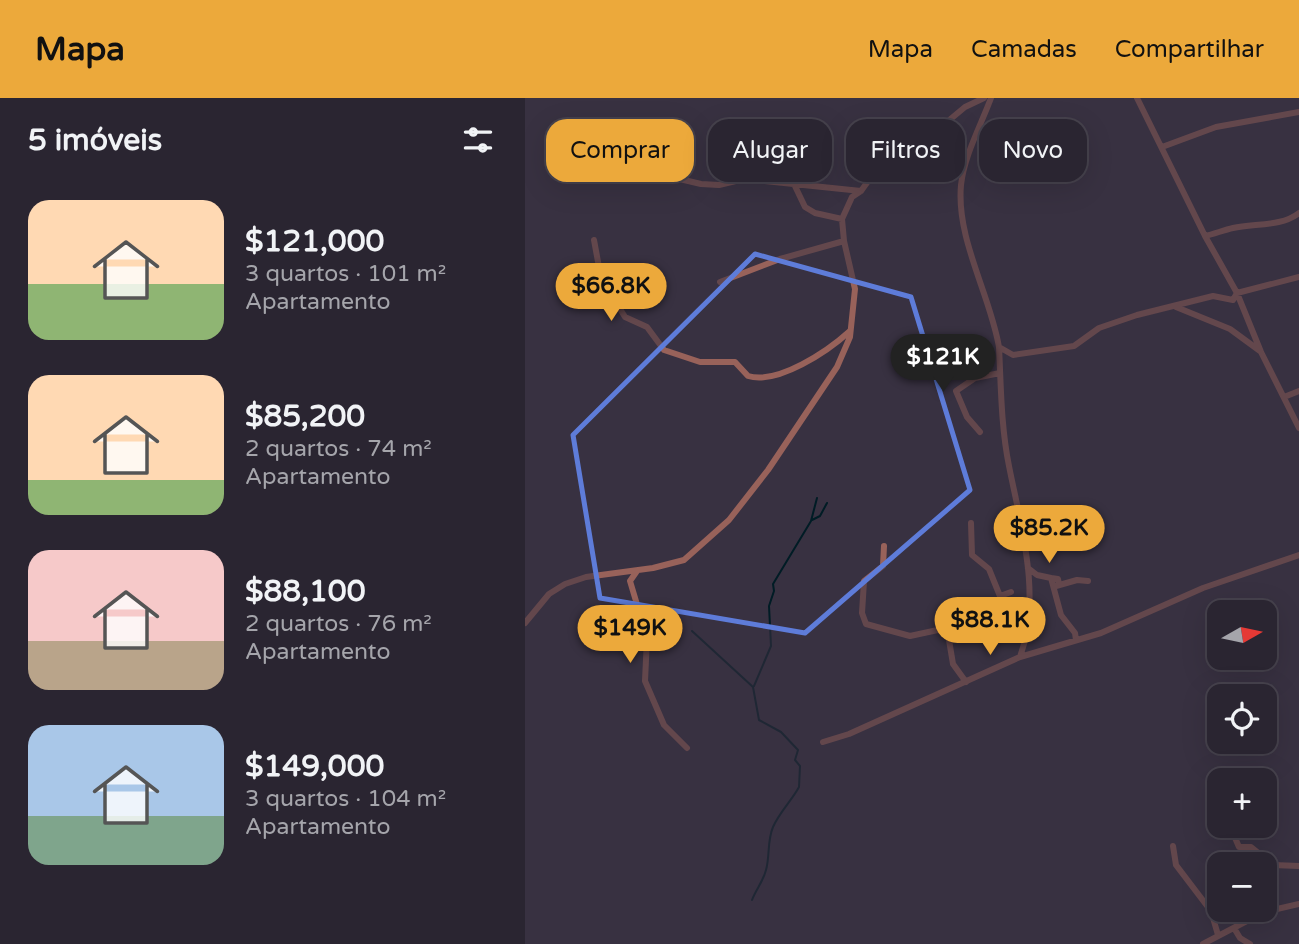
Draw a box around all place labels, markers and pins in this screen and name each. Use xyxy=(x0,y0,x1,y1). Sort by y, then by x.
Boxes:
pin: $66.8K xyxy=(554,264,668,323)
pin: $121K xyxy=(894,334,992,394)
pin: $85.2K xyxy=(992,505,1106,565)
pin: $88.1K xyxy=(933,598,1047,657)
pin: $149K xyxy=(581,606,679,665)

